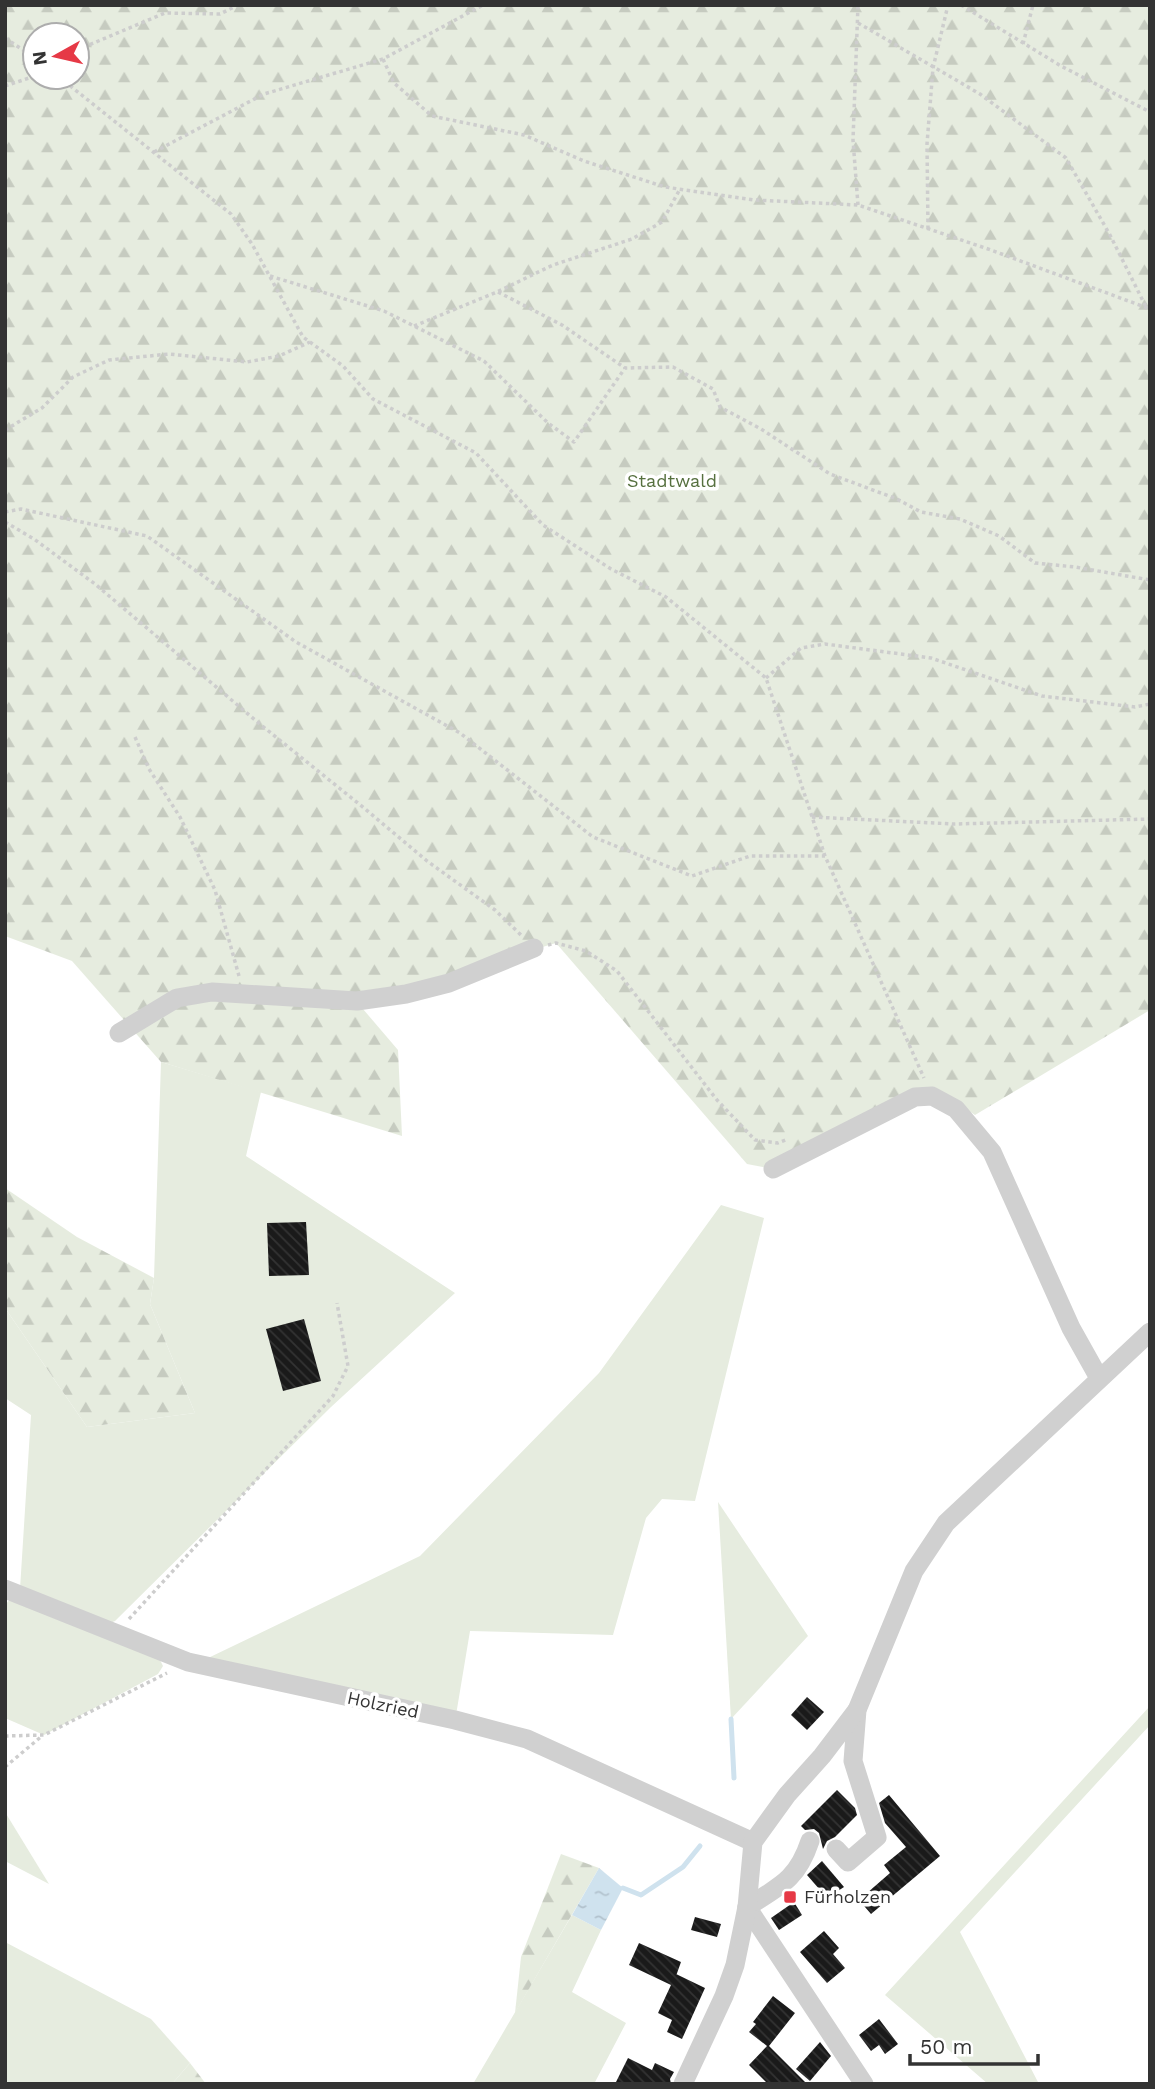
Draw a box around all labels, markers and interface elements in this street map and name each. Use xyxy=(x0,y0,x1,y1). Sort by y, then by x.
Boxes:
north arrow xyxy=(21,21,91,91)
text: N xyxy=(27,50,52,67)
park label: Stadtwald xyxy=(627,470,717,491)
street label: Holzried xyxy=(345,1687,421,1722)
place label: Fürholzen xyxy=(804,1886,891,1907)
marker: Fürholzen xyxy=(782,1889,798,1905)
scale bar xyxy=(910,2022,1038,2066)
text: 50 m xyxy=(920,2034,972,2059)

